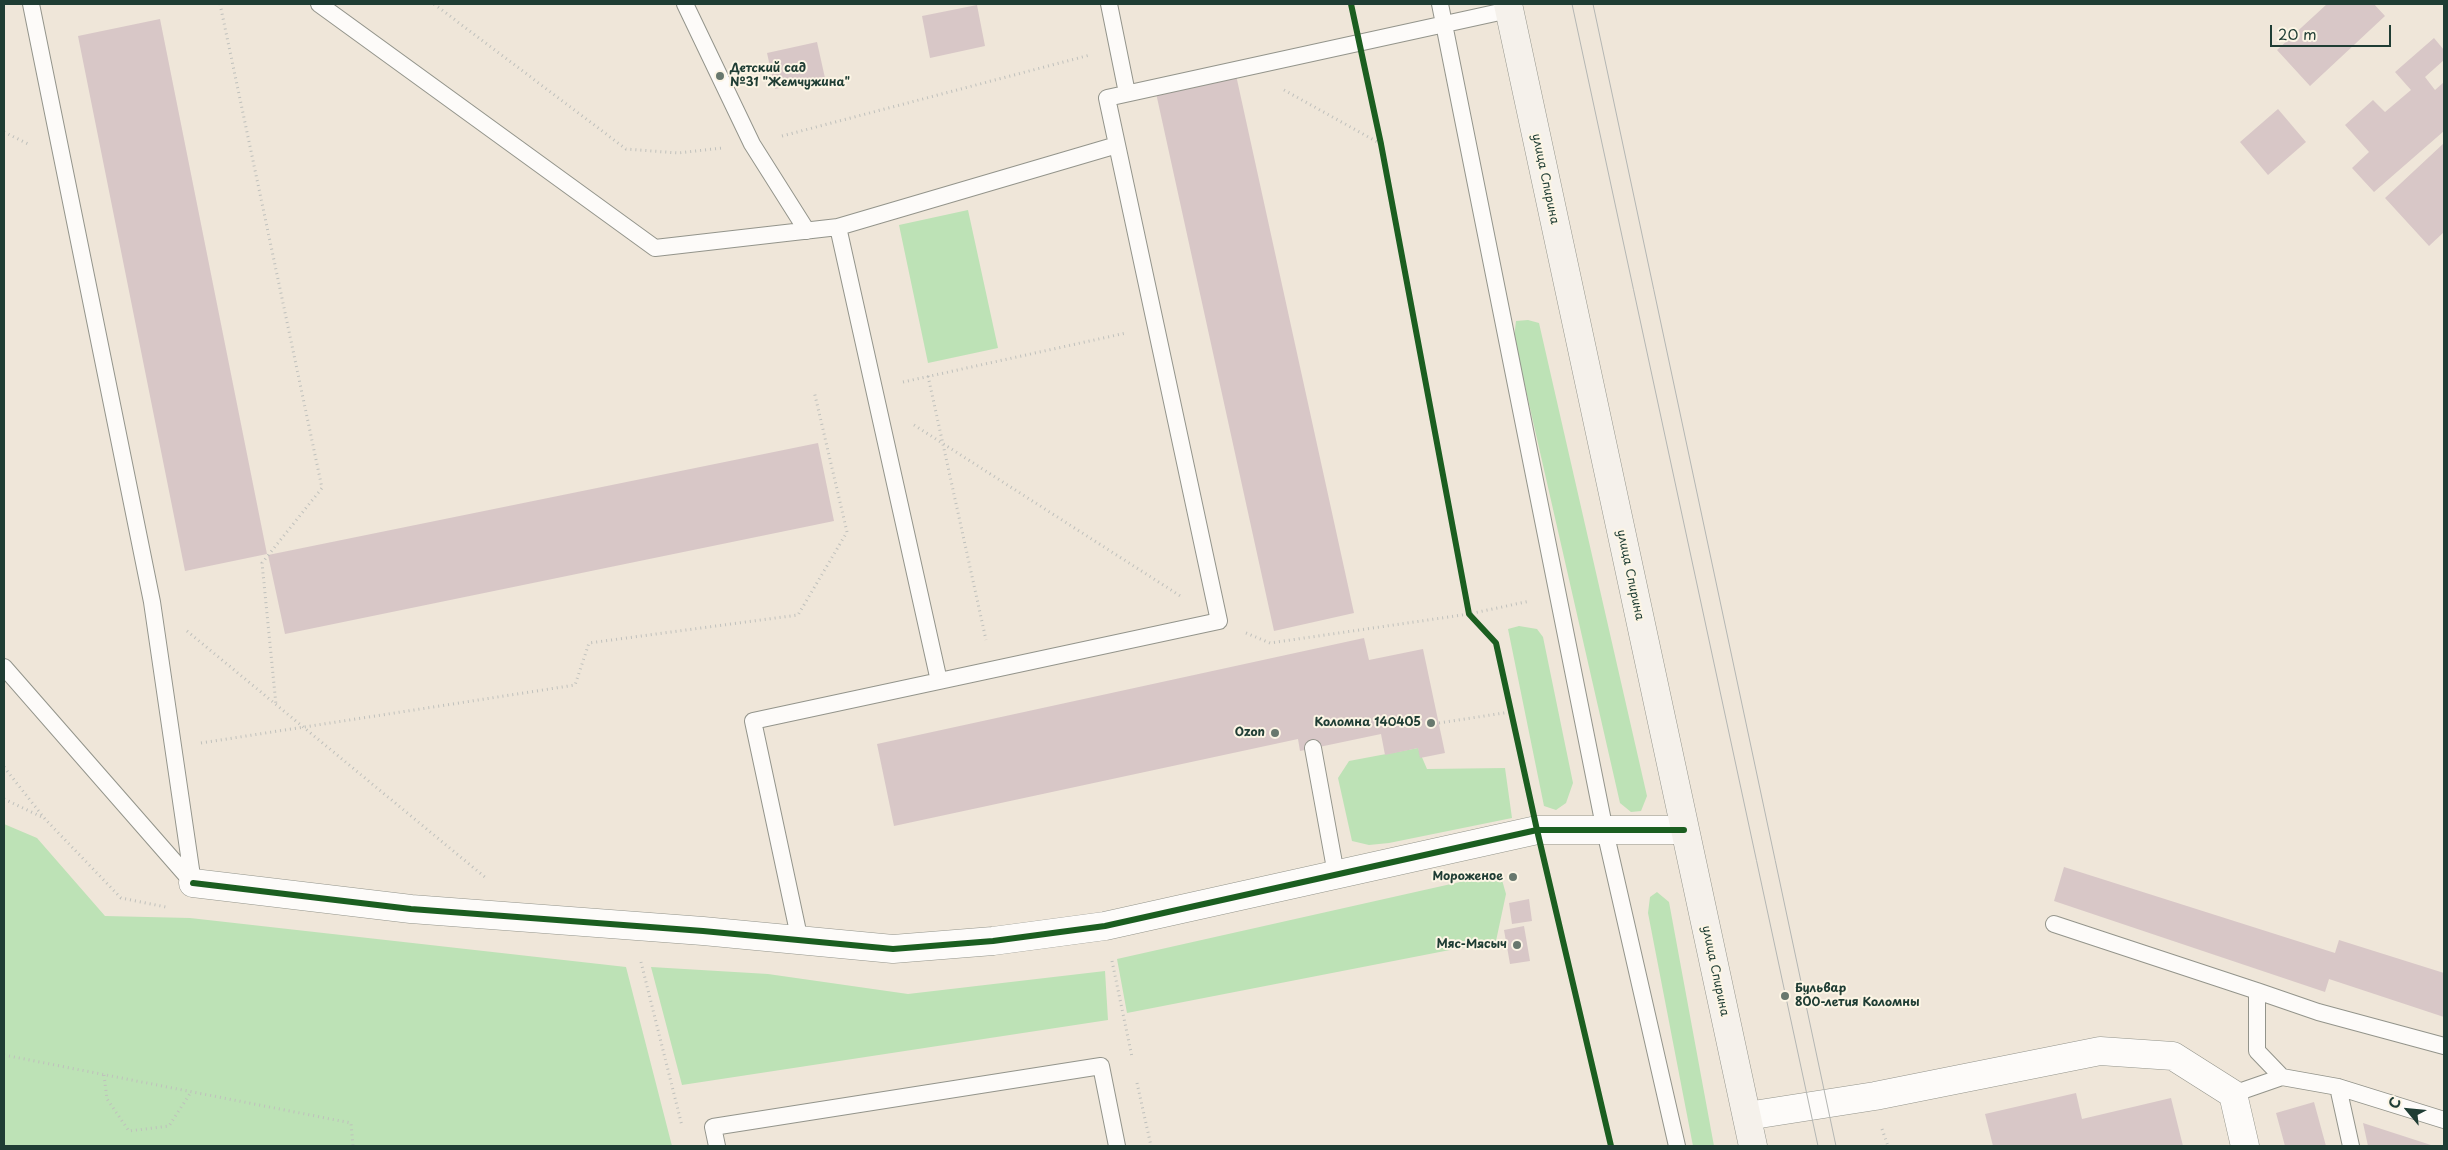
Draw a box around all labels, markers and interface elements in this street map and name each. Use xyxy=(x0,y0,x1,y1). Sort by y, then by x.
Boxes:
scale bar xyxy=(2273,15,2394,47)
text: 20 m xyxy=(2278,22,2317,45)
place label: Детский сад №31 "Жемчужина" xyxy=(730,62,850,90)
marker: Детский сад №31 "Жемчужина" xyxy=(714,70,726,82)
street label: улица Спирина xyxy=(1528,132,1562,226)
street label: улица Спирина xyxy=(1613,528,1647,622)
place label: Коломна 140405 xyxy=(1314,716,1421,730)
marker: Коломна 140405 xyxy=(1425,717,1437,729)
place label: Ozon xyxy=(1235,726,1265,740)
marker: Ozon xyxy=(1269,727,1281,739)
place label: Мороженое xyxy=(1432,870,1503,884)
marker: Мороженое xyxy=(1507,871,1519,883)
street label: улица Спирина xyxy=(1698,924,1732,1018)
place label: Мяс-Мясыч xyxy=(1436,938,1507,952)
marker: Мяс-Мясыч xyxy=(1511,939,1523,951)
place label: Бульвар 800-летия Коломны xyxy=(1795,982,1920,1010)
marker: Бульвар 800-летия Коломны xyxy=(1779,990,1791,1002)
north arrow xyxy=(2383,1085,2433,1135)
text: С xyxy=(2383,1093,2406,1112)

